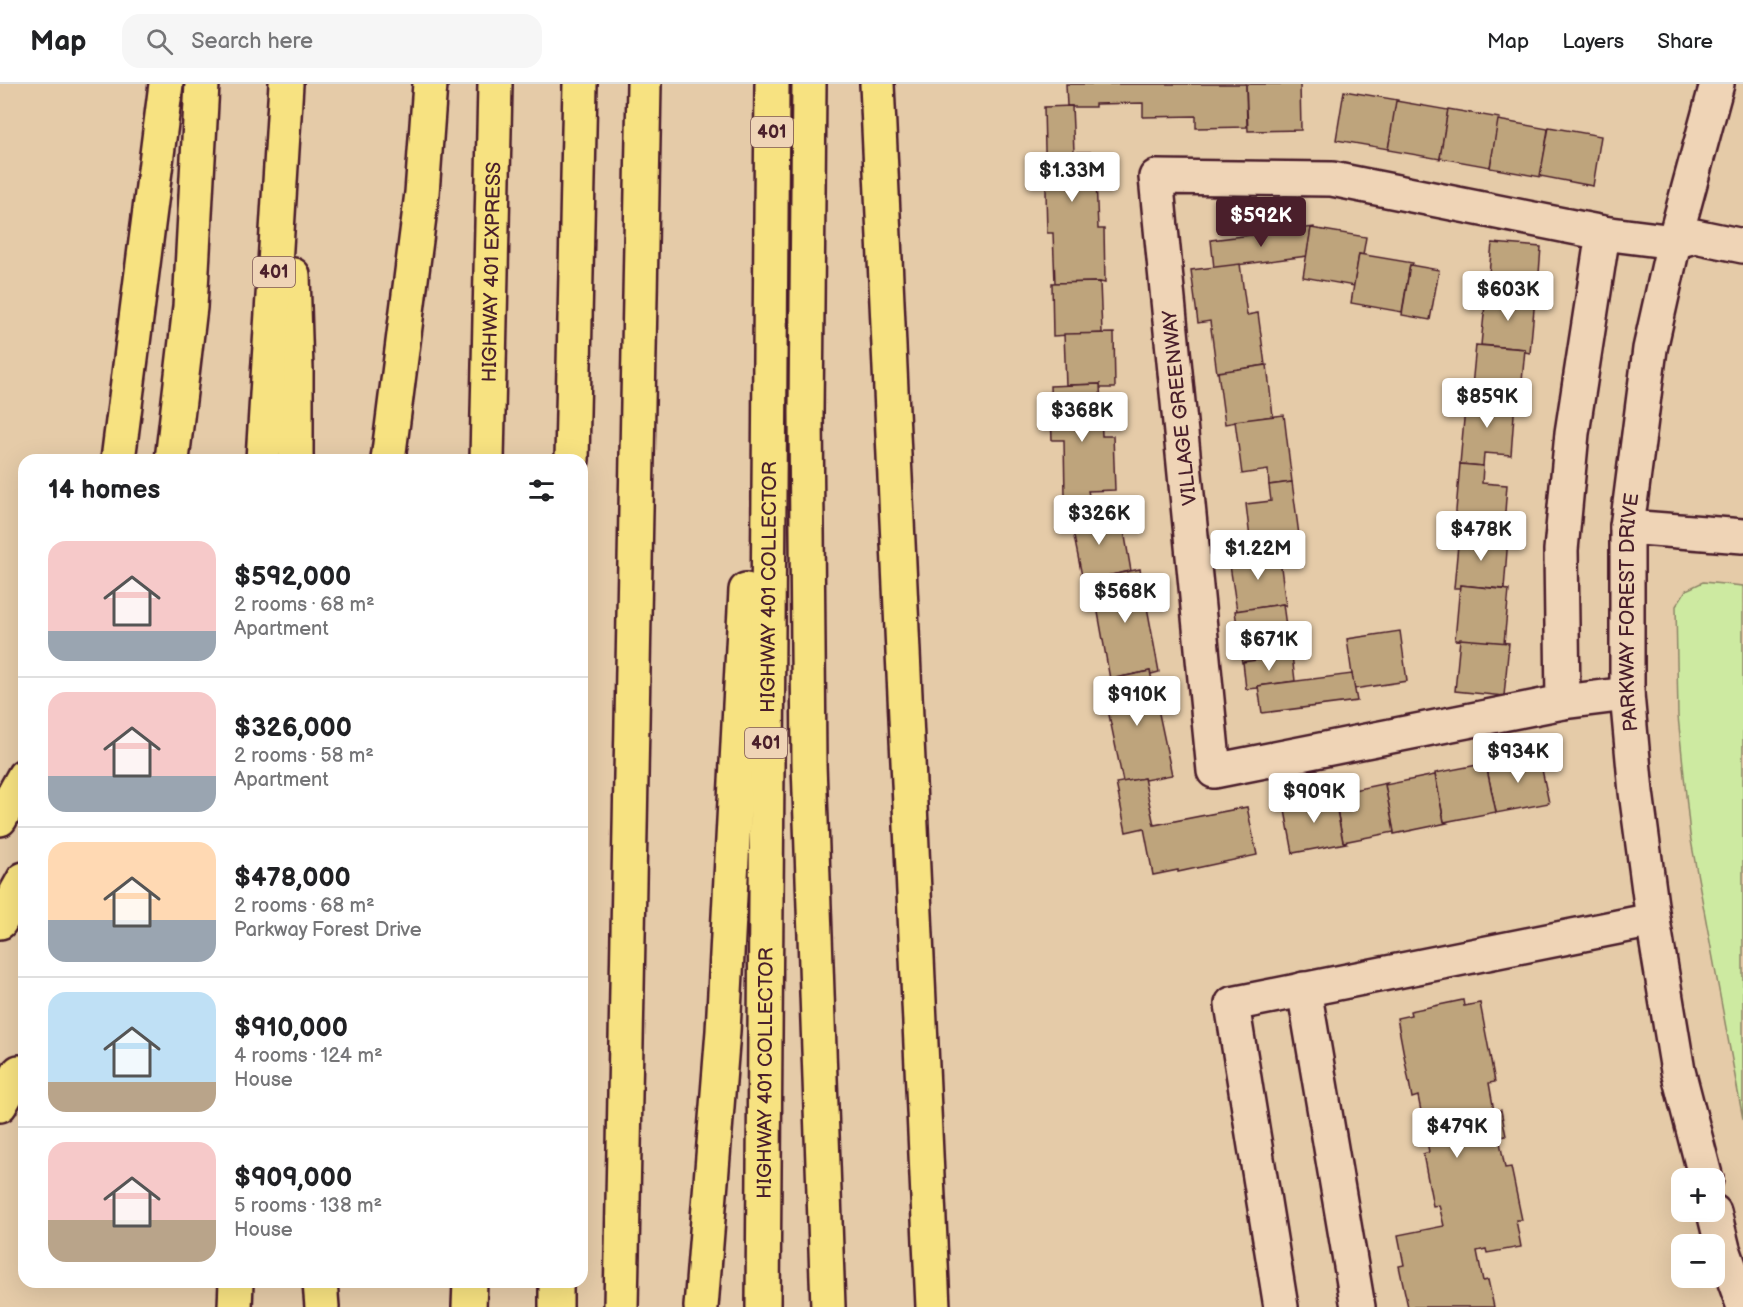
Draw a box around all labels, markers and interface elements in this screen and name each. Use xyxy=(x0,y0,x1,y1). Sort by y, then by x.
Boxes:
search box xyxy=(122,14,542,68)
text: Map xyxy=(30,25,86,58)
icon: search xyxy=(143,25,176,58)
text: Search here xyxy=(191,28,313,55)
text: Map xyxy=(1487,29,1529,54)
text: Layers xyxy=(1562,29,1624,54)
text: Share xyxy=(1657,29,1713,54)
road number: 401 xyxy=(751,117,793,147)
pin: $1.33M xyxy=(1023,152,1121,203)
text: $1.33M xyxy=(1039,159,1105,183)
street label: HIGHWAY 401 EXPRESS xyxy=(478,162,506,383)
pin: $592K xyxy=(1219,197,1303,248)
text: $592K xyxy=(1230,204,1292,228)
road number: 401 xyxy=(253,257,295,287)
pin: $603K xyxy=(1466,271,1550,322)
text: $603K xyxy=(1476,278,1540,302)
street label: VILLAGE GREENWAY xyxy=(1158,309,1202,507)
pin: $859K xyxy=(1445,378,1529,429)
text: $859K xyxy=(1456,385,1518,409)
pin: $368K xyxy=(1040,392,1124,443)
text: $368K xyxy=(1051,399,1113,423)
street label: HIGHWAY 401 COLLECTOR xyxy=(756,461,782,713)
icon: filters xyxy=(525,474,558,507)
text: 14 homes xyxy=(48,475,160,506)
street label: PARKWAY FOREST DRIVE xyxy=(1616,491,1644,733)
pin: $326K xyxy=(1057,495,1141,546)
text: $326K xyxy=(1068,502,1130,526)
pin: $478K xyxy=(1439,511,1523,562)
text: $478K xyxy=(1450,518,1512,542)
pin: $1.22M xyxy=(1209,530,1307,581)
text: $1.22M xyxy=(1224,537,1292,561)
text: $592,000 xyxy=(234,562,351,593)
icon: home xyxy=(96,565,168,637)
pin: $568K xyxy=(1083,573,1167,624)
text: $568K xyxy=(1094,580,1156,604)
text: 2 rooms · 68 m² xyxy=(234,593,375,617)
text: Apartment xyxy=(234,617,329,641)
pin: $671K xyxy=(1227,621,1311,672)
text: $671K xyxy=(1240,628,1298,652)
pin: $910K xyxy=(1095,676,1179,727)
text: $910K xyxy=(1107,683,1167,707)
text: $326,000 xyxy=(234,713,352,744)
icon: home xyxy=(96,716,168,788)
road number: 401 xyxy=(745,728,787,758)
pin: $934K xyxy=(1476,733,1560,784)
text: $934K xyxy=(1487,740,1549,764)
text: 2 rooms · 58 m² xyxy=(234,744,374,768)
text: Apartment xyxy=(234,768,329,792)
pin: $909K xyxy=(1272,773,1356,824)
text: $909K xyxy=(1283,780,1345,804)
text: $478,000 xyxy=(234,863,351,894)
icon: home xyxy=(96,866,168,938)
text: 2 rooms · 68 m² xyxy=(234,894,375,918)
text: Parkway Forest Drive xyxy=(234,918,422,942)
street label: HIGHWAY 401 COLLECTOR xyxy=(753,947,779,1199)
text: $910,000 xyxy=(234,1013,348,1044)
icon: home xyxy=(96,1016,168,1088)
text: 4 rooms · 124 m² xyxy=(234,1044,383,1068)
text: House xyxy=(234,1068,293,1092)
pin: $479K xyxy=(1415,1108,1499,1159)
text: $479K xyxy=(1426,1115,1488,1139)
text: $909,000 xyxy=(234,1163,352,1194)
icon: home xyxy=(96,1166,168,1238)
map controls xyxy=(1671,1168,1725,1288)
button: + xyxy=(1671,1168,1725,1222)
text: 5 rooms · 138 m² xyxy=(234,1194,382,1218)
text: House xyxy=(234,1218,293,1242)
button: − xyxy=(1671,1234,1725,1288)

